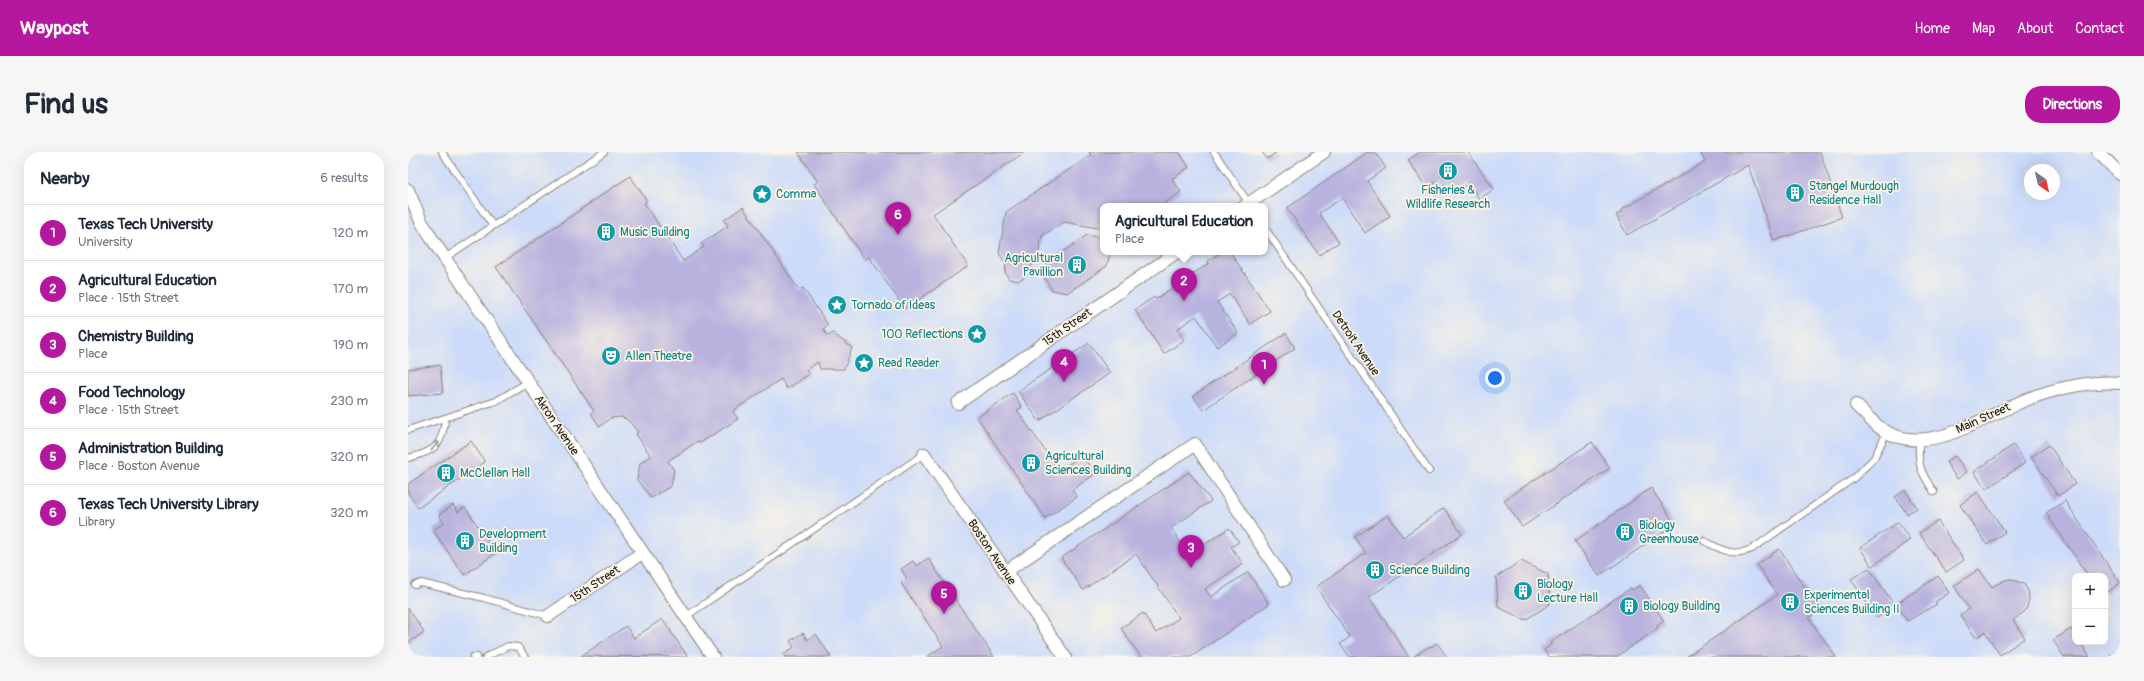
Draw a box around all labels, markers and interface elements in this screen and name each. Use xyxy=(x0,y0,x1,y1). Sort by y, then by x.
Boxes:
text: Waypost xyxy=(20,16,89,40)
text: Home xyxy=(1915,20,1950,37)
text: Map xyxy=(1972,20,1995,37)
text: About xyxy=(2017,20,2053,37)
text: Contact xyxy=(2075,20,2124,37)
button: Directions xyxy=(2025,86,2120,123)
text: Find us xyxy=(24,87,108,122)
building icon: Fisheries & Wildlife Research xyxy=(1437,160,1459,182)
north arrow xyxy=(2024,164,2060,200)
text: Nearby xyxy=(40,168,89,189)
text: 6 results xyxy=(321,170,368,186)
place label: Stangel Murdough Residence Hall xyxy=(1809,179,1899,208)
building icon: Stangel Murdough Residence Hall xyxy=(1784,182,1806,204)
place icon: Comma xyxy=(751,183,773,205)
place label: Fisheries & Wildlife Research xyxy=(1406,183,1491,212)
place label: Comma xyxy=(776,187,817,202)
pin: 6 xyxy=(885,202,911,235)
popup xyxy=(1100,203,1268,255)
text: Agricultural Education xyxy=(1115,212,1253,231)
text: Texas Tech University xyxy=(78,215,213,234)
building icon: Music Building xyxy=(595,221,617,243)
text: 1 xyxy=(50,225,56,241)
text: 120 m xyxy=(332,225,368,241)
place label: Music Building xyxy=(620,225,689,240)
text: Place xyxy=(1115,231,1144,247)
text: University xyxy=(78,234,132,250)
place label: Agricultural Pavillion xyxy=(1004,251,1063,280)
building icon: Agricultural Pavillion xyxy=(1066,254,1088,276)
pin: 2 xyxy=(1171,268,1197,301)
text: Agricultural Education xyxy=(78,271,217,290)
text: 2 xyxy=(49,281,57,297)
text: 170 m xyxy=(333,281,368,297)
text: Place · 15th Street xyxy=(78,290,179,306)
place icon: Tornado of Ideas xyxy=(826,294,848,316)
place label: Tornado of Ideas xyxy=(851,298,936,313)
street label: 15th Street xyxy=(1040,305,1095,350)
street label: Detroit Avenue xyxy=(1328,308,1383,379)
place icon: 100 Reflections xyxy=(966,323,988,345)
text: Chemistry Building xyxy=(78,327,193,346)
place label: 100 Reflections xyxy=(881,327,964,342)
text: 3 xyxy=(49,337,57,353)
text: 190 m xyxy=(333,337,368,353)
theatre icon: Allen Theatre xyxy=(600,345,622,367)
text: Place xyxy=(78,346,107,362)
place label: Allen Theatre xyxy=(625,349,692,364)
pin: 4 xyxy=(1051,349,1077,382)
place icon: Read Reader xyxy=(853,352,875,374)
pin: 1 xyxy=(1251,352,1277,385)
place label: Read Reader xyxy=(878,356,940,371)
your location xyxy=(1485,368,1505,388)
text: Food Technology xyxy=(78,383,185,402)
street label: Akron Avenue xyxy=(531,392,582,458)
text: 4 xyxy=(49,393,57,409)
text: 230 m xyxy=(331,393,368,409)
street label: Main Street xyxy=(1954,400,2013,437)
text: Place · 15th Street xyxy=(78,402,179,418)
text: Administration Building xyxy=(78,439,223,458)
one-way arrow xyxy=(431,441,440,451)
text: 5 xyxy=(49,449,57,465)
text: 320 m xyxy=(330,449,368,465)
place label: Agricultural Sciences Building xyxy=(1045,449,1131,478)
building icon: Agricultural Sciences Building xyxy=(1020,452,1042,474)
text: Place · Boston Avenue xyxy=(78,458,200,474)
building icon: McClellan Hall xyxy=(435,462,457,484)
place label: McClellan Hall xyxy=(460,466,530,481)
text: Texas Tech University Library xyxy=(78,495,259,514)
text: 6 xyxy=(49,505,57,521)
text: 320 m xyxy=(330,505,368,521)
text: Library xyxy=(78,514,115,530)
street label: Boston Avenue xyxy=(964,517,1019,588)
place label: Biology Greenhouse xyxy=(1639,518,1699,547)
building icon: Biology Greenhouse xyxy=(1614,521,1636,543)
place label: Development Building xyxy=(479,527,547,556)
building icon: Development Building xyxy=(454,530,476,552)
pin: 3 xyxy=(1178,535,1204,568)
building icon: Science Building xyxy=(1364,559,1386,581)
street label: 15th Street xyxy=(568,562,623,607)
place label: Science Building xyxy=(1389,563,1470,578)
map controls xyxy=(2072,573,2108,645)
button: + xyxy=(2072,573,2108,609)
place label: Biology Lecture Hall xyxy=(1537,577,1598,606)
building icon: Biology Lecture Hall xyxy=(1512,580,1534,602)
pin: 5 xyxy=(931,581,957,614)
place label: Experimental Sciences Building II xyxy=(1804,588,1900,617)
building icon: Experimental Sciences Building II xyxy=(1779,591,1801,613)
building icon: Biology Building xyxy=(1618,595,1640,617)
place label: Biology Building xyxy=(1643,599,1720,614)
button: − xyxy=(2072,609,2108,645)

